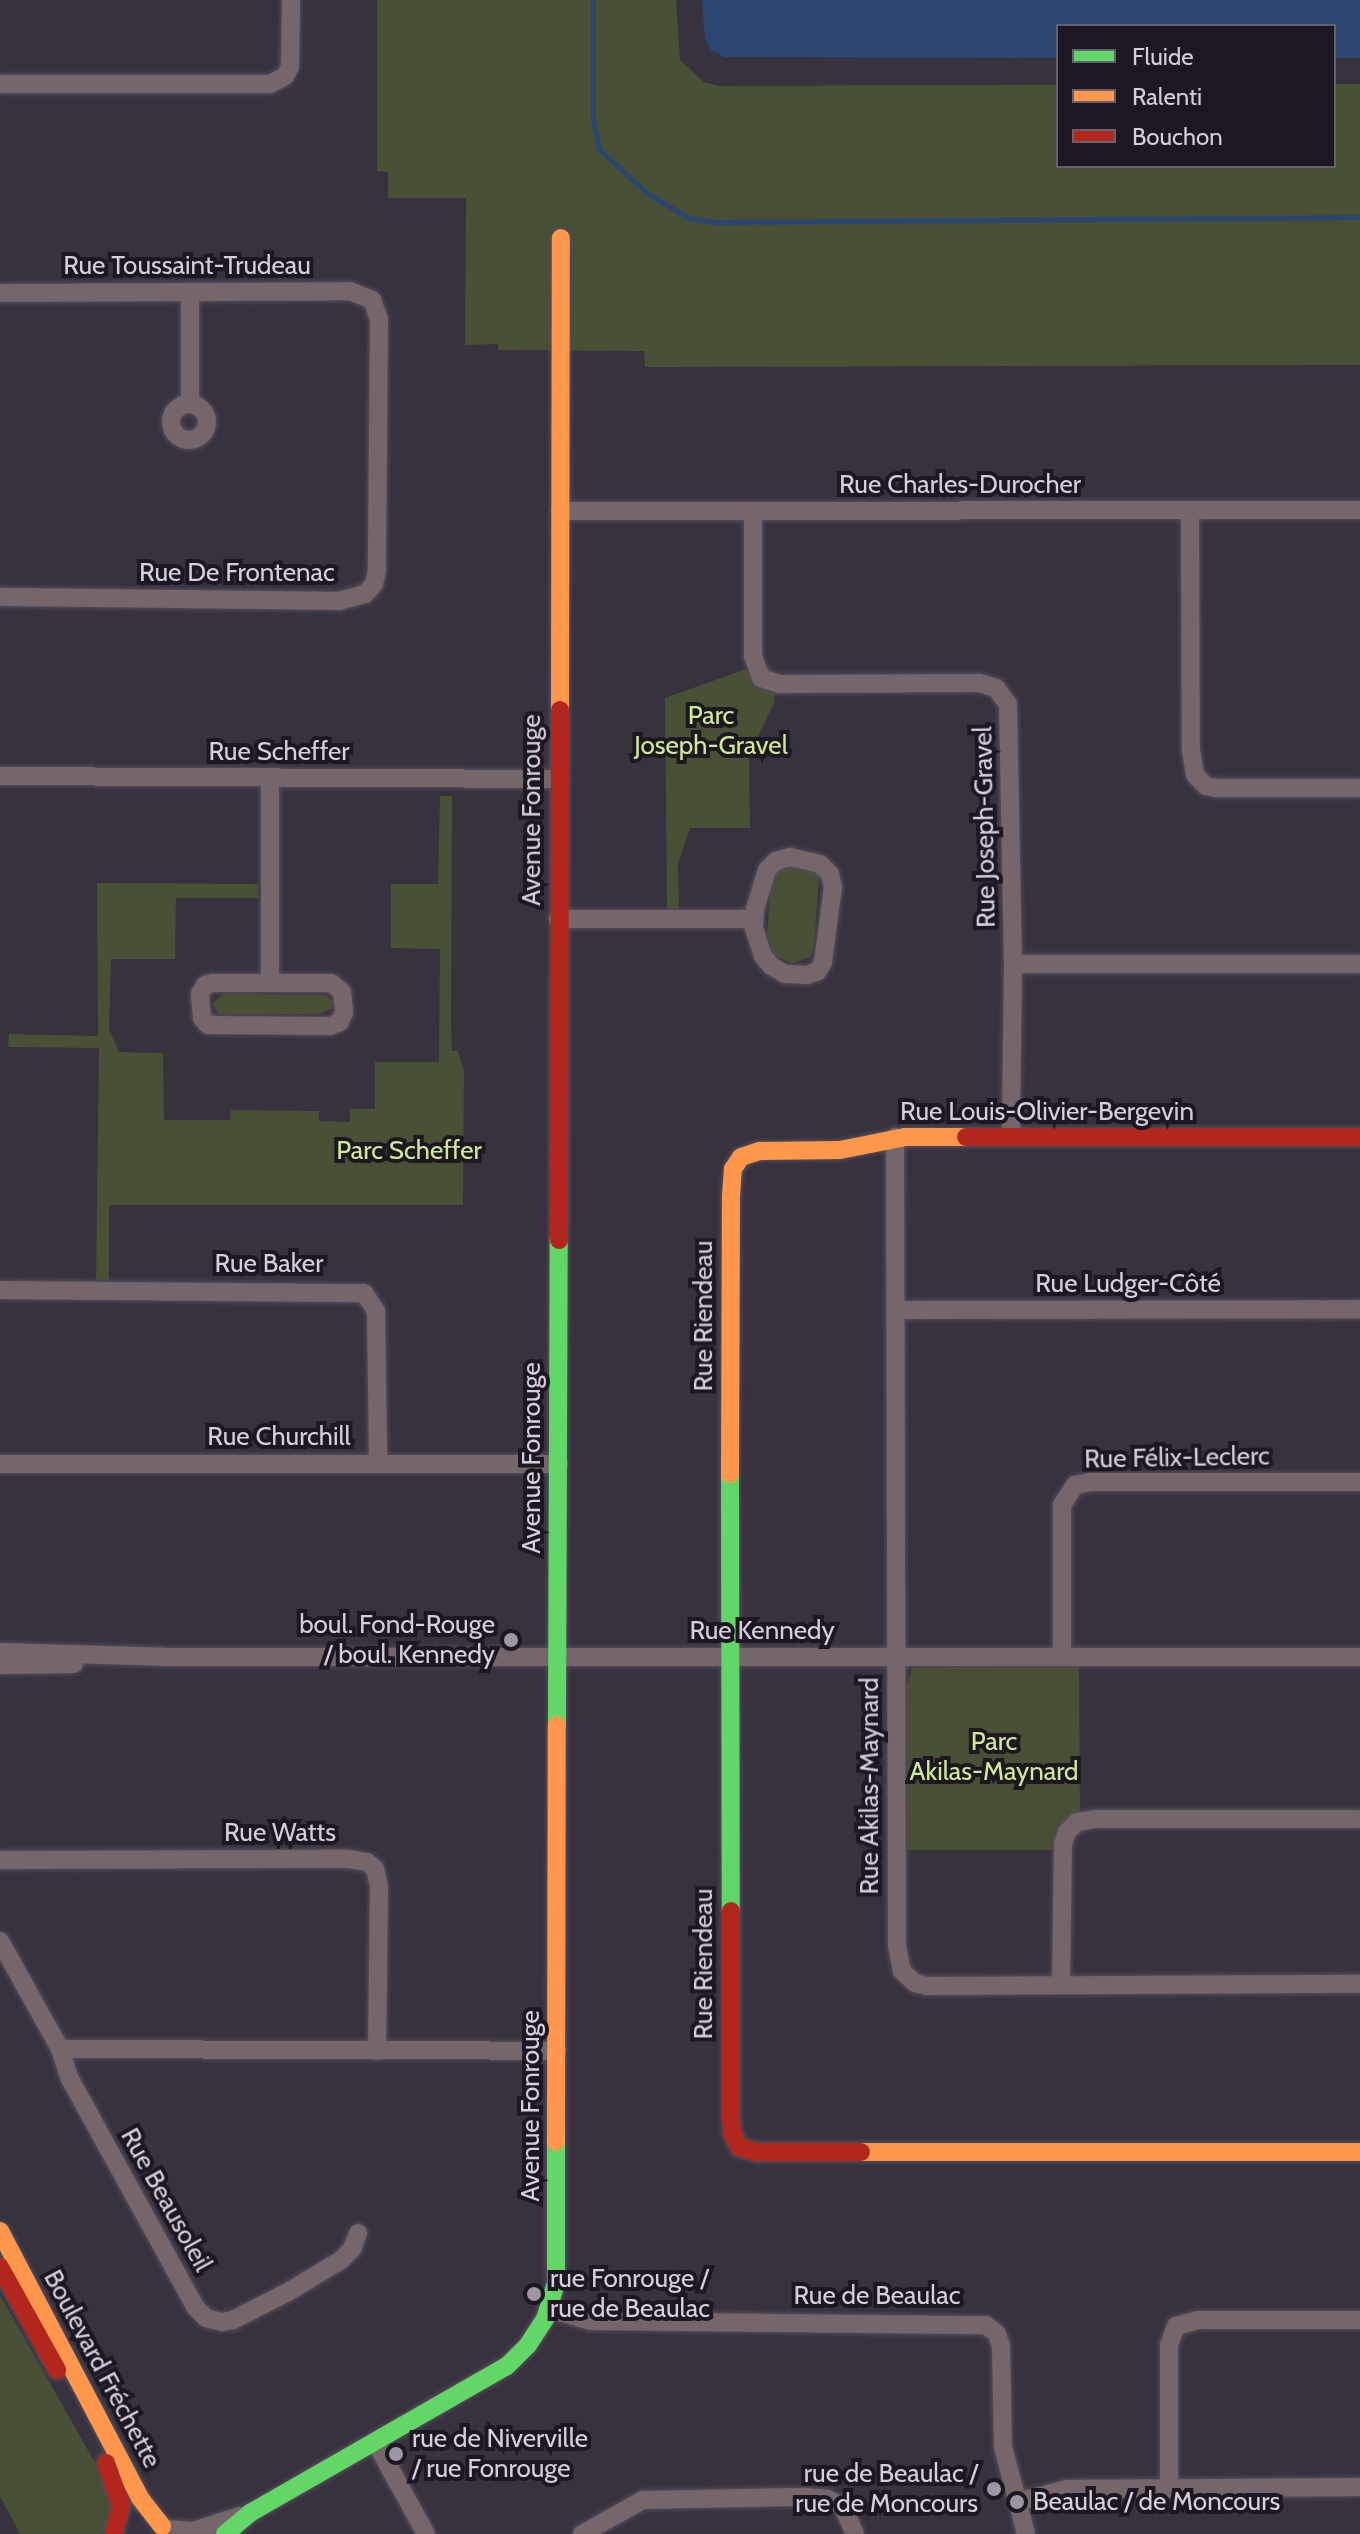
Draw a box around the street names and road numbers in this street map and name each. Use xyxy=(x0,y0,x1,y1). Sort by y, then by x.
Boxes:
street label: Rue Toussaint-Trudeau xyxy=(63,250,311,282)
street label: Rue Charles-Durocher xyxy=(839,469,1081,501)
street label: Rue De Frontenac xyxy=(139,557,335,589)
street label: Avenue Fonrouge xyxy=(516,714,548,906)
street label: Rue Joseph-Gravel xyxy=(968,726,1002,928)
street label: Rue Scheffer xyxy=(208,736,350,768)
street label: Rue Louis-Olivier-Bergevin xyxy=(900,1096,1194,1128)
street label: Rue Riendeau xyxy=(688,1241,720,1391)
street label: Rue Baker xyxy=(215,1248,323,1280)
street label: Rue Ludger-Côté xyxy=(1035,1268,1221,1300)
street label: Avenue Fonrouge xyxy=(516,1362,548,1554)
street label: Rue Churchill xyxy=(207,1421,351,1453)
street label: Rue Félix-Leclerc xyxy=(1084,1441,1270,1475)
street label: Rue Kennedy xyxy=(689,1615,835,1647)
street label: Rue Akilas-Maynard xyxy=(854,1677,886,1895)
street label: Rue Watts xyxy=(224,1817,336,1849)
street label: Rue Riendeau xyxy=(688,1889,720,2039)
street label: Avenue Fonrouge xyxy=(515,2010,547,2202)
street label: Rue Beausoleil xyxy=(114,2123,218,2277)
street label: Boulevard Fréchette xyxy=(37,2265,167,2473)
street label: Rue de Beaulac xyxy=(793,2280,961,2312)

